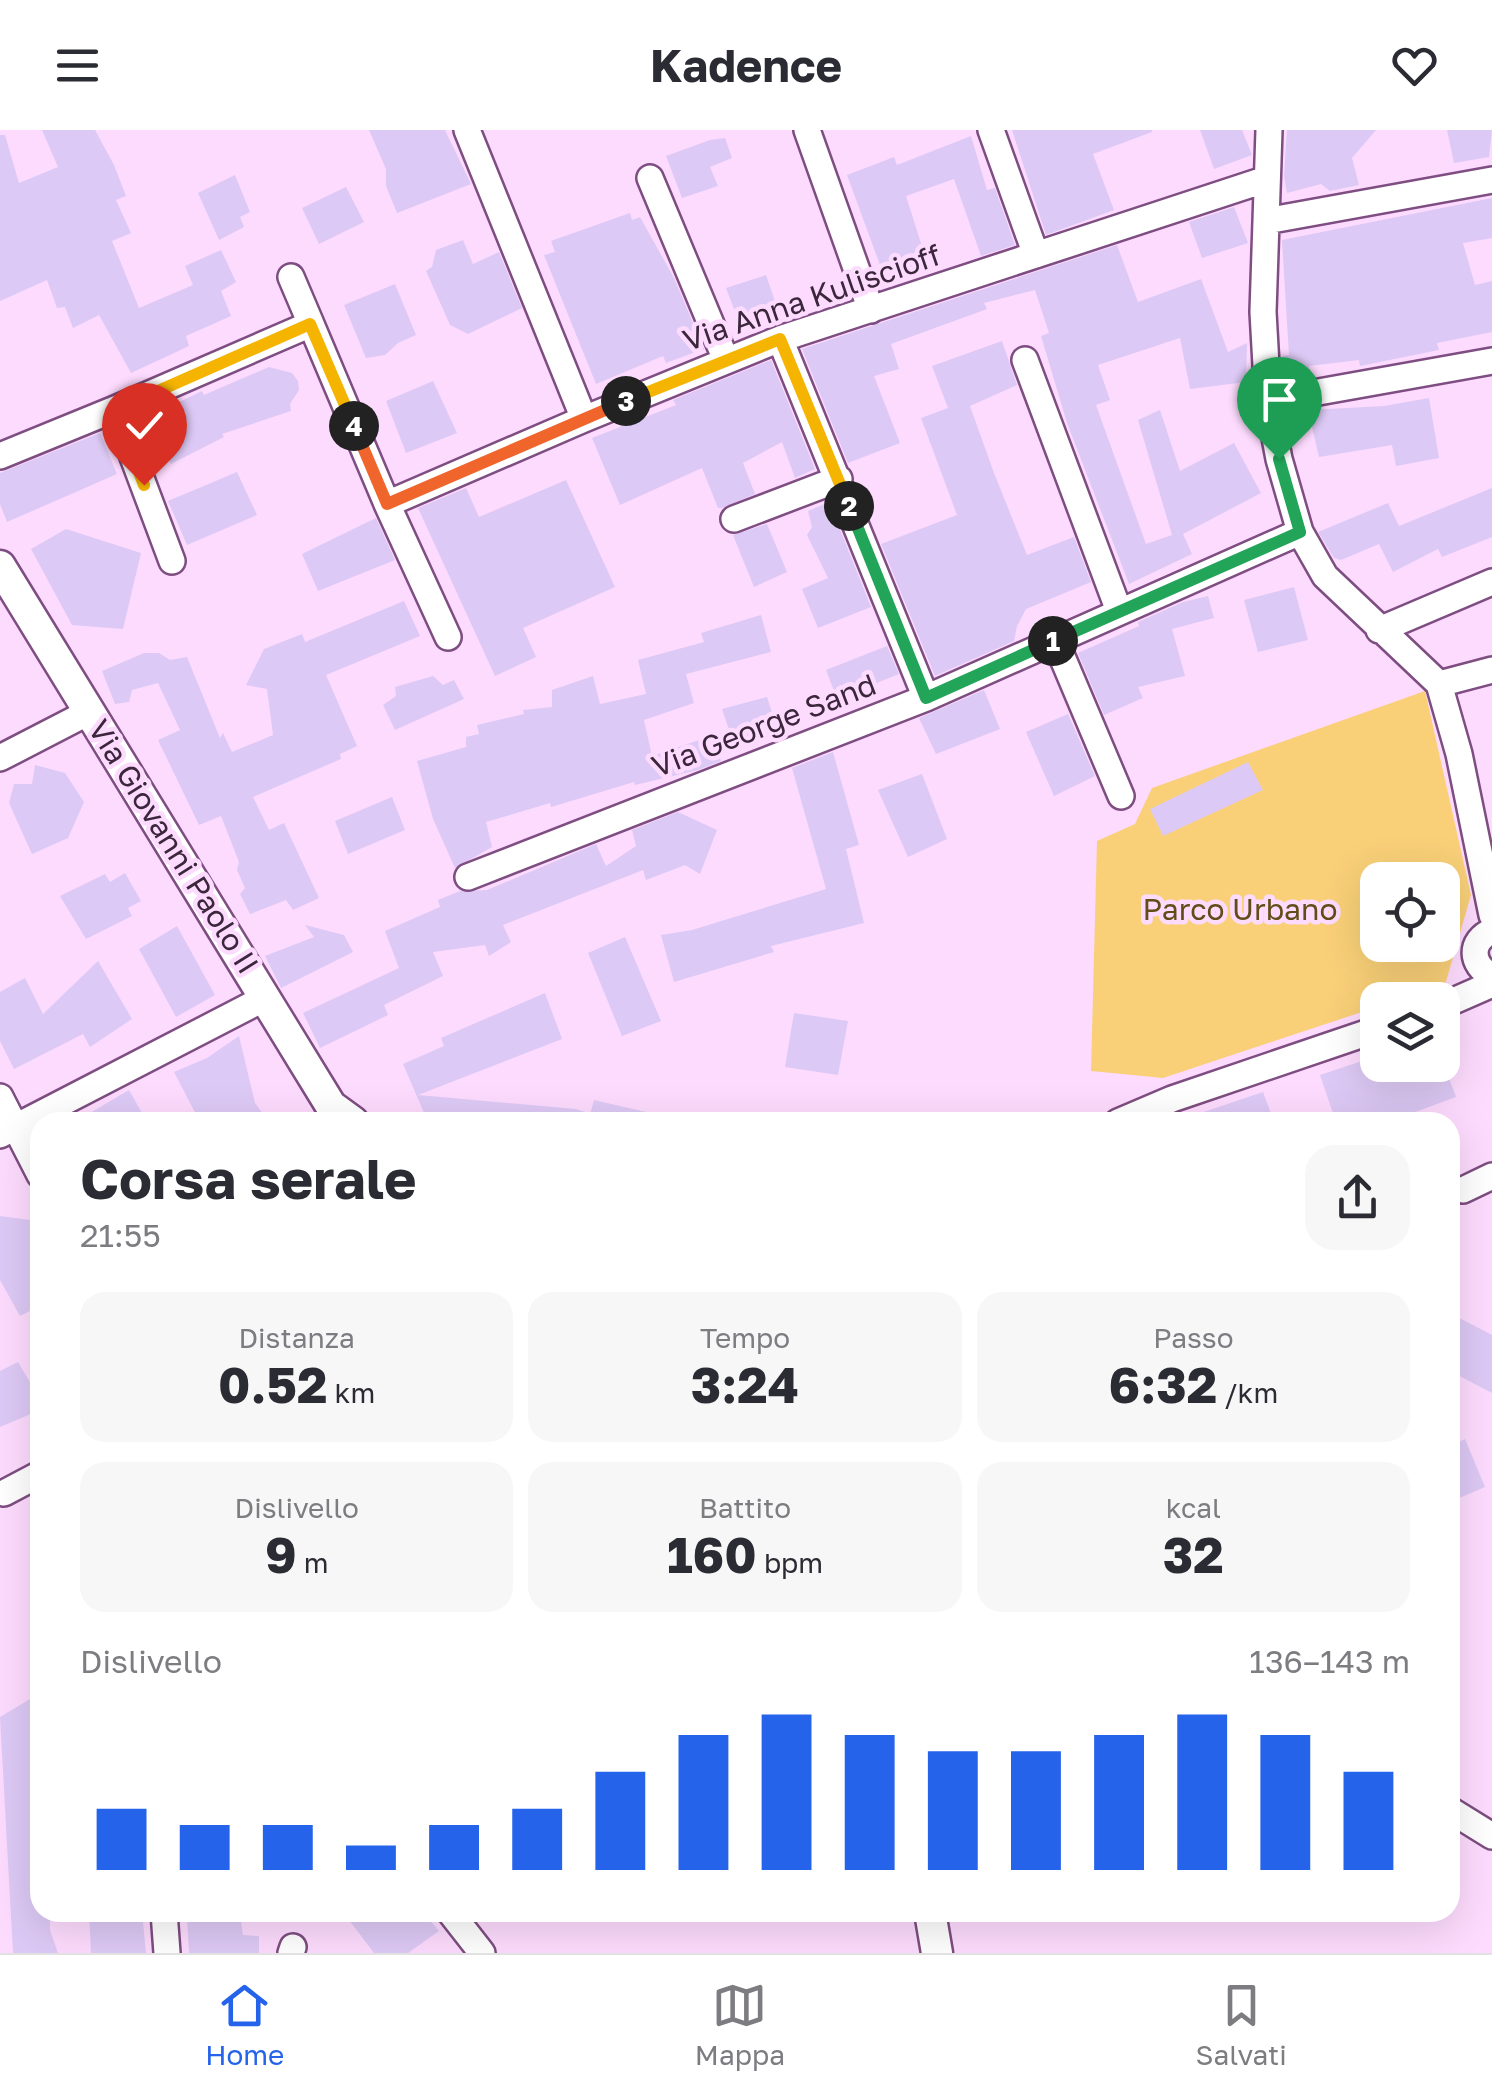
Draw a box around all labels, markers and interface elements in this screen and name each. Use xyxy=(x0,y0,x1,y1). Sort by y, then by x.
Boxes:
icon: menu xyxy=(50,38,105,93)
text: Kadence xyxy=(650,38,842,92)
icon: heart xyxy=(1387,38,1442,93)
street label: Via Anna Kuliscioff xyxy=(678,236,945,358)
pin xyxy=(1237,357,1322,460)
icon: arrive xyxy=(1252,372,1307,427)
pin: 3 xyxy=(601,376,651,426)
pin xyxy=(102,383,187,486)
text: 3 xyxy=(617,384,635,417)
icon: check xyxy=(117,398,172,453)
pin: 4 xyxy=(329,401,379,451)
text: 4 xyxy=(345,409,363,442)
pin: 2 xyxy=(824,481,874,531)
text: 2 xyxy=(840,489,858,522)
pin: 1 xyxy=(1028,616,1078,666)
text: 1 xyxy=(1046,624,1060,657)
street label: Via George Sand xyxy=(647,666,881,784)
street label: Via Giovanni Paolo II xyxy=(81,713,267,980)
map controls xyxy=(1360,862,1460,1082)
button: locate xyxy=(1360,862,1460,962)
park label: Parco Urbano xyxy=(1143,891,1338,927)
button: layers xyxy=(1360,982,1460,1082)
text: Corsa serale xyxy=(80,1145,416,1211)
button: share xyxy=(1305,1145,1410,1250)
text: 21:55 xyxy=(80,1216,161,1254)
text: Distanza xyxy=(239,1321,355,1354)
text: Tempo xyxy=(700,1321,790,1354)
text: Passo xyxy=(1153,1321,1234,1354)
text: 0.52 xyxy=(218,1354,328,1414)
text: 3:24 xyxy=(691,1354,799,1414)
text: 6:32 xyxy=(1108,1354,1217,1414)
text: km xyxy=(328,1376,375,1409)
text: /km xyxy=(1217,1376,1278,1409)
text: Dislivello xyxy=(235,1491,359,1524)
text: Battito xyxy=(699,1491,791,1524)
text: kcal xyxy=(1166,1491,1221,1524)
text: 9 xyxy=(265,1524,297,1584)
text: 160 xyxy=(667,1524,757,1584)
text: 32 xyxy=(1163,1524,1224,1584)
text: m xyxy=(297,1546,328,1579)
text: bpm xyxy=(757,1546,823,1579)
text: Dislivello xyxy=(80,1642,222,1680)
text: 136–143 m xyxy=(1249,1642,1410,1680)
tab: Home xyxy=(205,1978,284,2071)
tab: Mappa xyxy=(695,1978,785,2071)
tab: Salvati xyxy=(1195,1978,1287,2071)

